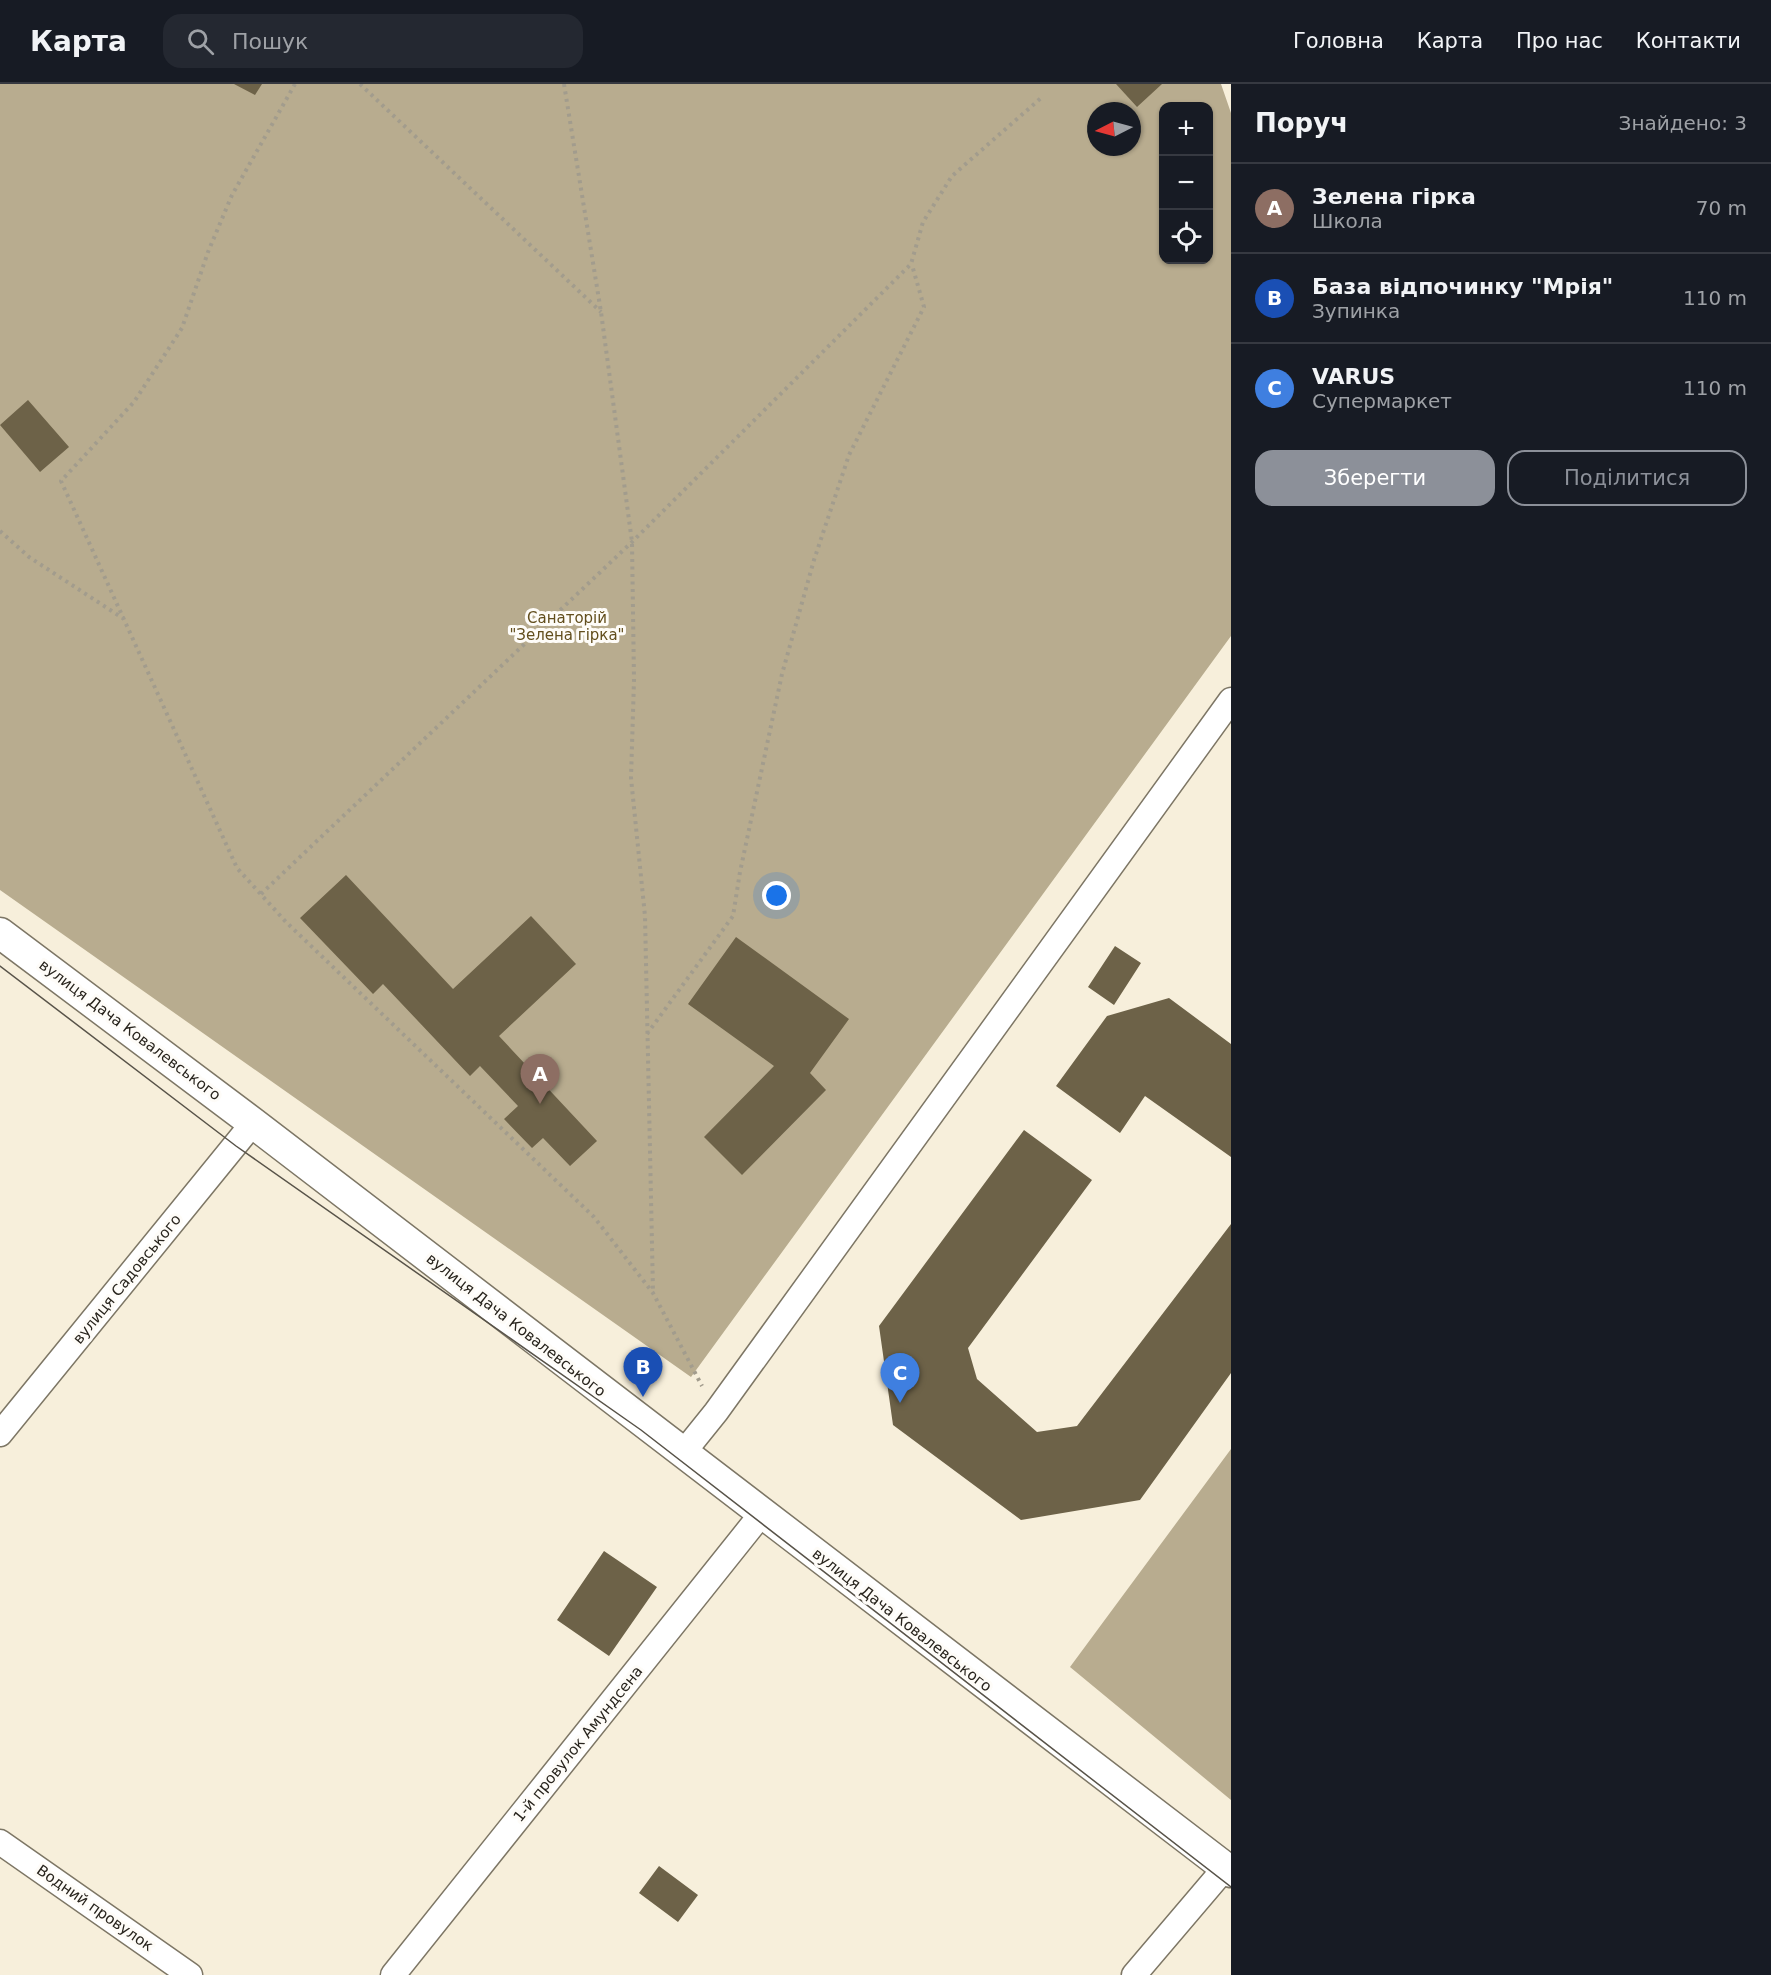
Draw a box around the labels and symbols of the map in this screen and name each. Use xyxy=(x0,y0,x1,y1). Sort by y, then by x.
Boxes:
north arrow xyxy=(1087,102,1141,156)
park label: Санаторій "Зелена гірка" xyxy=(509,609,625,644)
your location xyxy=(762,881,791,910)
street label: вулиця Дача Ковалевського xyxy=(36,956,224,1104)
pin: A xyxy=(520,1054,560,1104)
street label: вулиця Садовського xyxy=(69,1211,185,1347)
street label: вулиця Дача Ковалевського xyxy=(423,1249,609,1401)
pin: B xyxy=(624,1348,662,1397)
pin: C xyxy=(880,1354,920,1403)
street label: вулиця Дача Ковалевського xyxy=(809,1544,995,1696)
street label: 1-й провулок Амундсена xyxy=(510,1662,646,1826)
street label: Водний провулок xyxy=(33,1861,157,1955)

